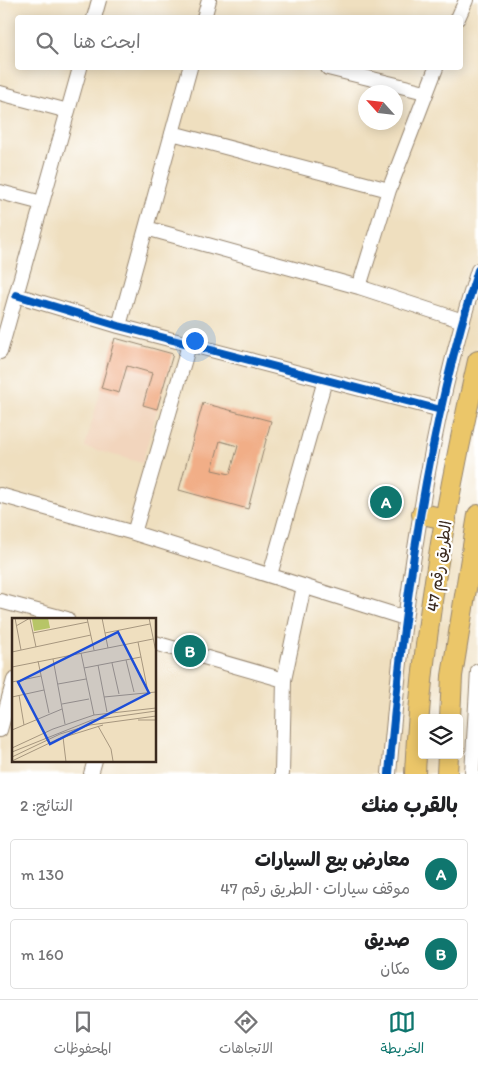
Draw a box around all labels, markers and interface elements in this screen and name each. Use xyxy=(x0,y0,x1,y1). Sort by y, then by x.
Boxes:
search box xyxy=(15,15,463,70)
icon: search xyxy=(33,29,61,57)
text: ابحث هنا xyxy=(73,30,141,53)
north arrow xyxy=(358,85,403,130)
your location xyxy=(182,328,208,354)
pin: A xyxy=(370,483,402,521)
street label: الطريق رقم 47 xyxy=(422,519,459,613)
inset map xyxy=(12,618,156,762)
pin: B xyxy=(174,632,206,670)
map controls xyxy=(418,714,463,759)
button: layers xyxy=(418,714,463,759)
text: بالقرب منك xyxy=(361,792,458,817)
text: النتائج: 2 xyxy=(20,796,73,815)
text: معارض بيع السيارات xyxy=(255,848,410,871)
text: 130 m xyxy=(21,865,64,884)
text: A xyxy=(436,865,446,884)
text: موقف سيارات · الطريق رقم 47 xyxy=(220,879,410,898)
text: صديق xyxy=(364,928,410,951)
text: 160 m xyxy=(21,945,64,964)
text: B xyxy=(436,945,446,964)
text: مكان xyxy=(380,959,410,978)
tab: المحفوظات xyxy=(54,1008,111,1061)
tab: الاتجاهات xyxy=(219,1008,273,1061)
tab: الخريطة xyxy=(381,1008,424,1061)

